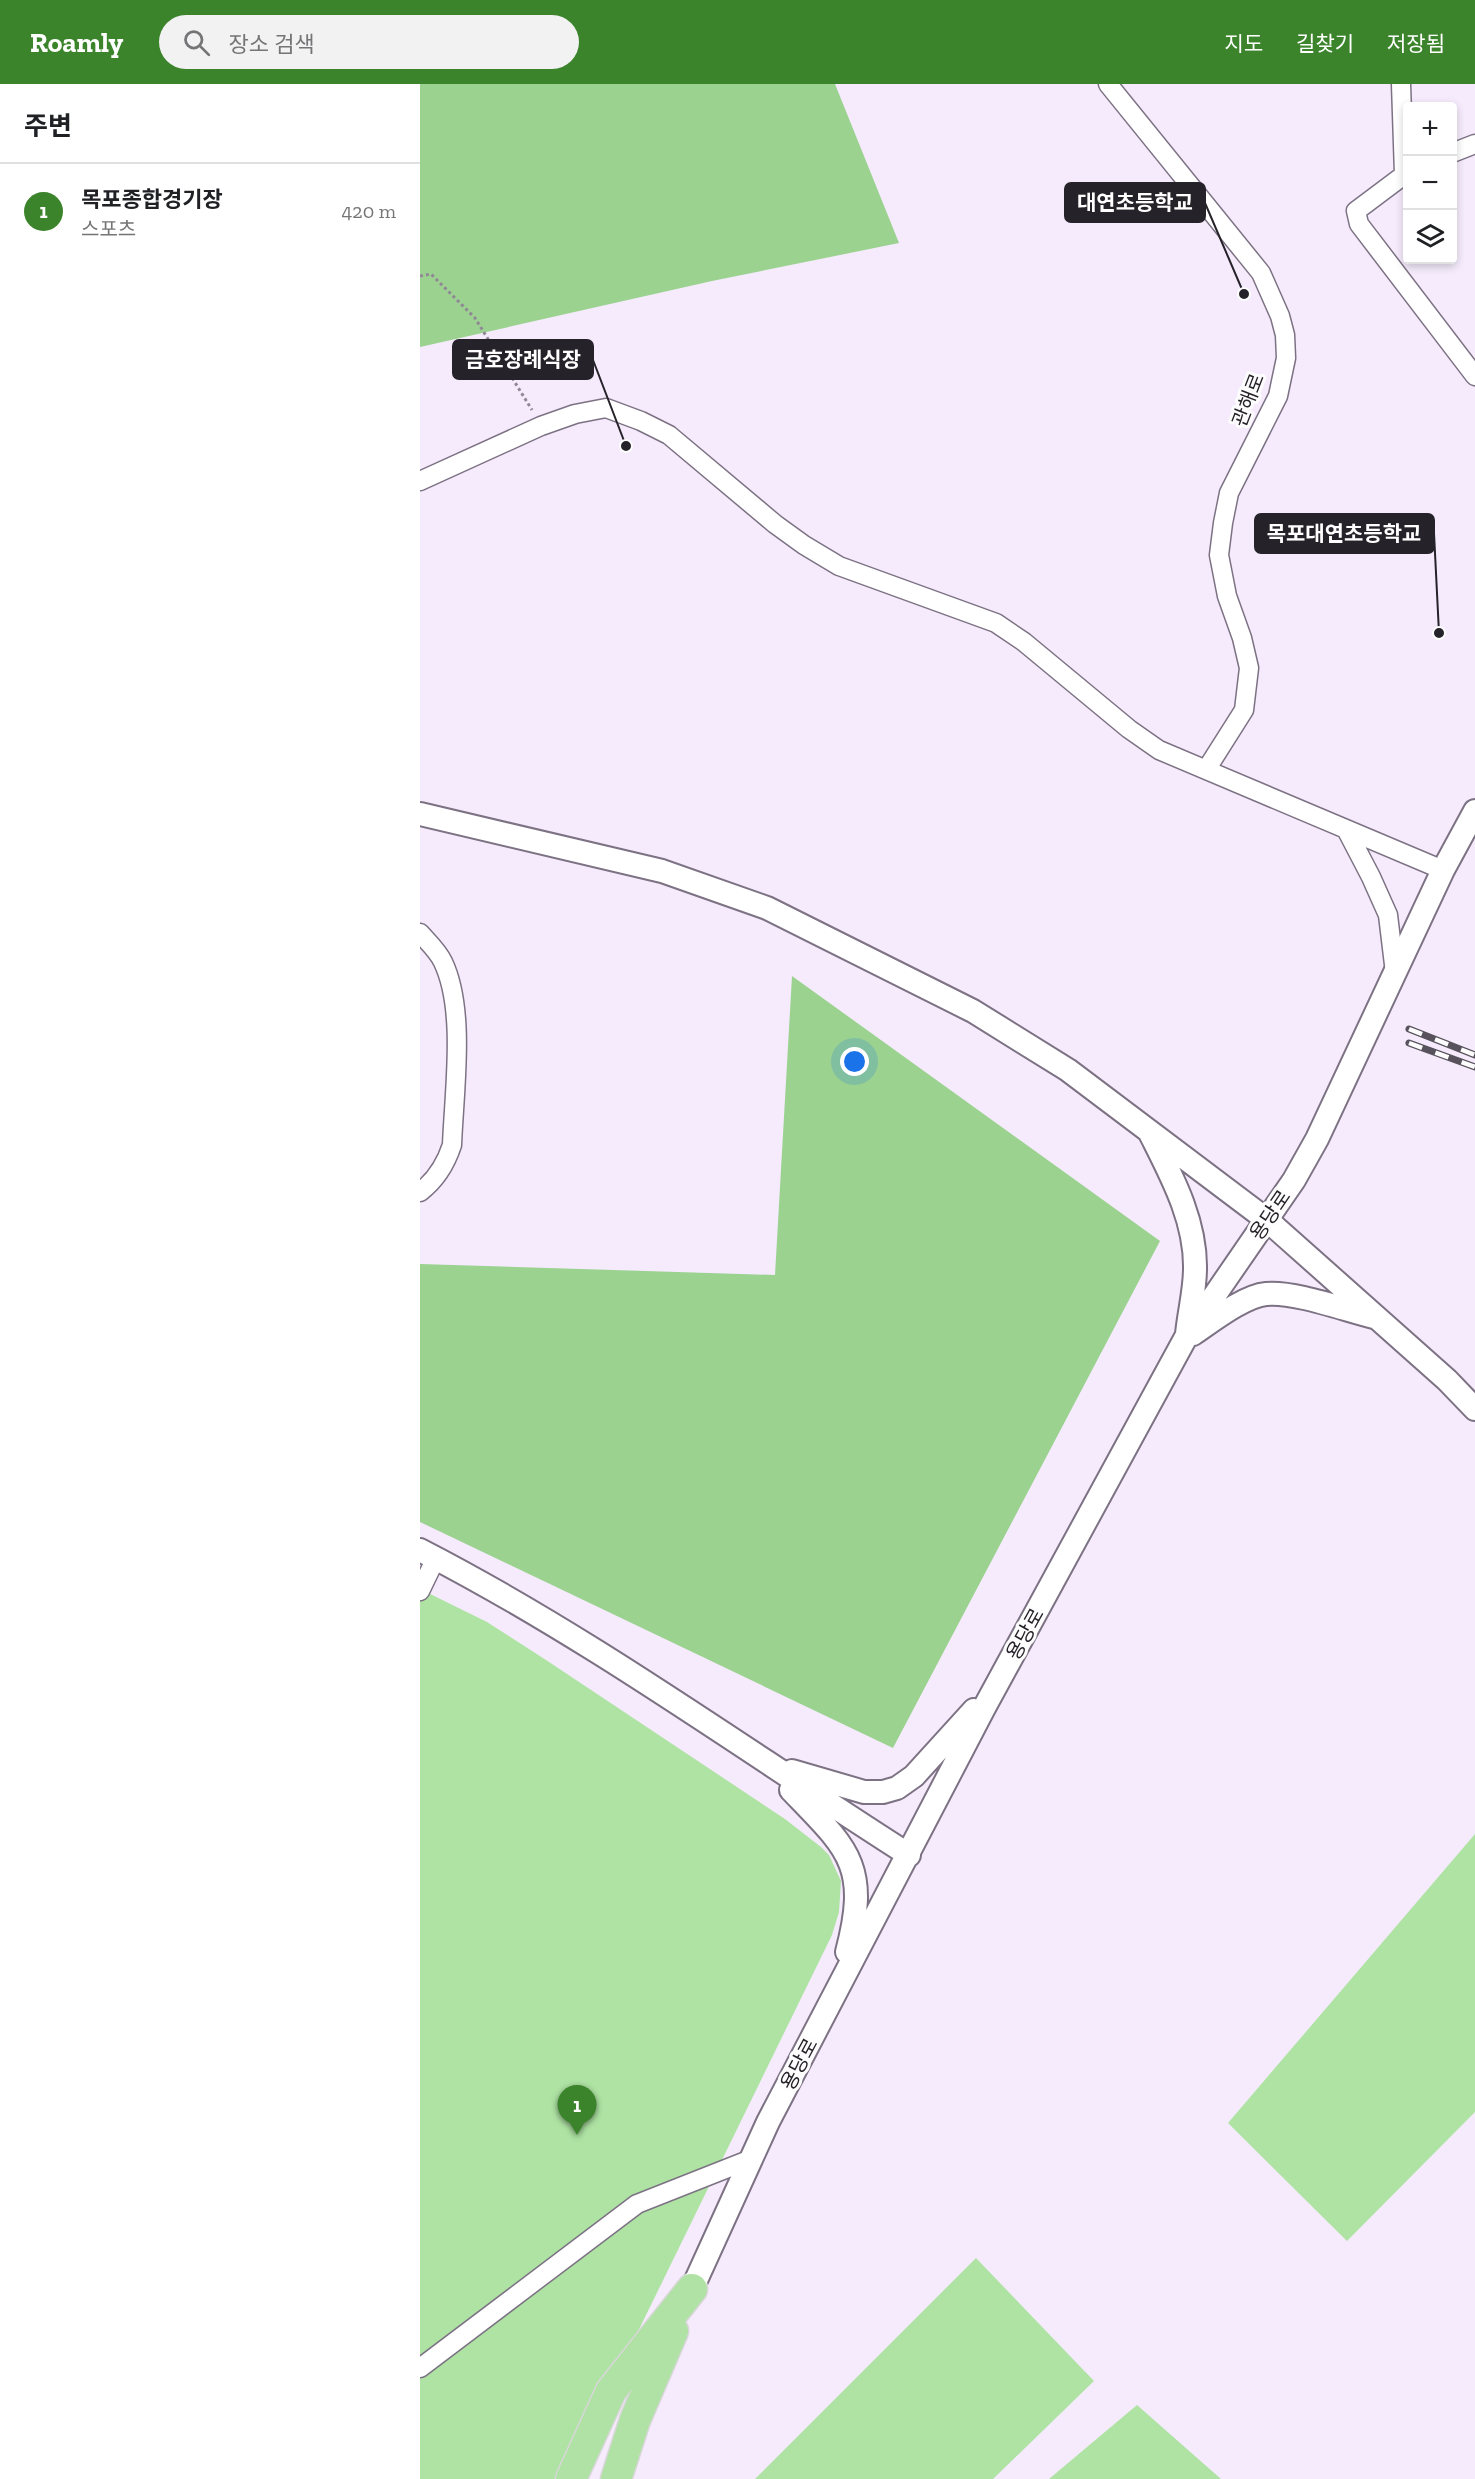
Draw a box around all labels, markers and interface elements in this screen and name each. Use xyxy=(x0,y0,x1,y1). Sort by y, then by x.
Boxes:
search box xyxy=(159,15,579,69)
text: Roamly xyxy=(30,26,123,59)
icon: search xyxy=(180,26,213,59)
text: 장소 검색 xyxy=(228,31,314,58)
text: 지도 xyxy=(1224,31,1263,56)
text: 길찾기 xyxy=(1296,31,1354,56)
text: 저장됨 xyxy=(1387,31,1445,56)
map controls xyxy=(1403,102,1457,264)
button: + xyxy=(1403,102,1457,156)
text: 주변 xyxy=(24,110,72,142)
button: − xyxy=(1403,156,1457,210)
callout: 대연초등학교 xyxy=(1065,183,1205,222)
text: 목포종합경기장 xyxy=(81,186,223,213)
text: 대연초등학교 xyxy=(1077,190,1193,215)
text: 1 xyxy=(39,199,48,223)
text: 420 m xyxy=(342,199,396,223)
button: layers xyxy=(1403,210,1457,264)
text: 스포츠 xyxy=(81,217,136,241)
callout: 금호장례식장 xyxy=(453,340,593,379)
text: 금호장례식장 xyxy=(465,347,581,372)
street label: 관해로 xyxy=(1227,370,1269,430)
callout: 목포대연초등학교 xyxy=(1255,514,1434,553)
text: 목포대연초등학교 xyxy=(1267,521,1421,546)
your location xyxy=(840,1047,869,1076)
street label: 용당로 xyxy=(1245,1185,1295,1245)
street label: 용당로 xyxy=(1001,1604,1049,1664)
street label: 용당로 xyxy=(775,2034,823,2094)
pin: 1 xyxy=(558,2086,596,2135)

